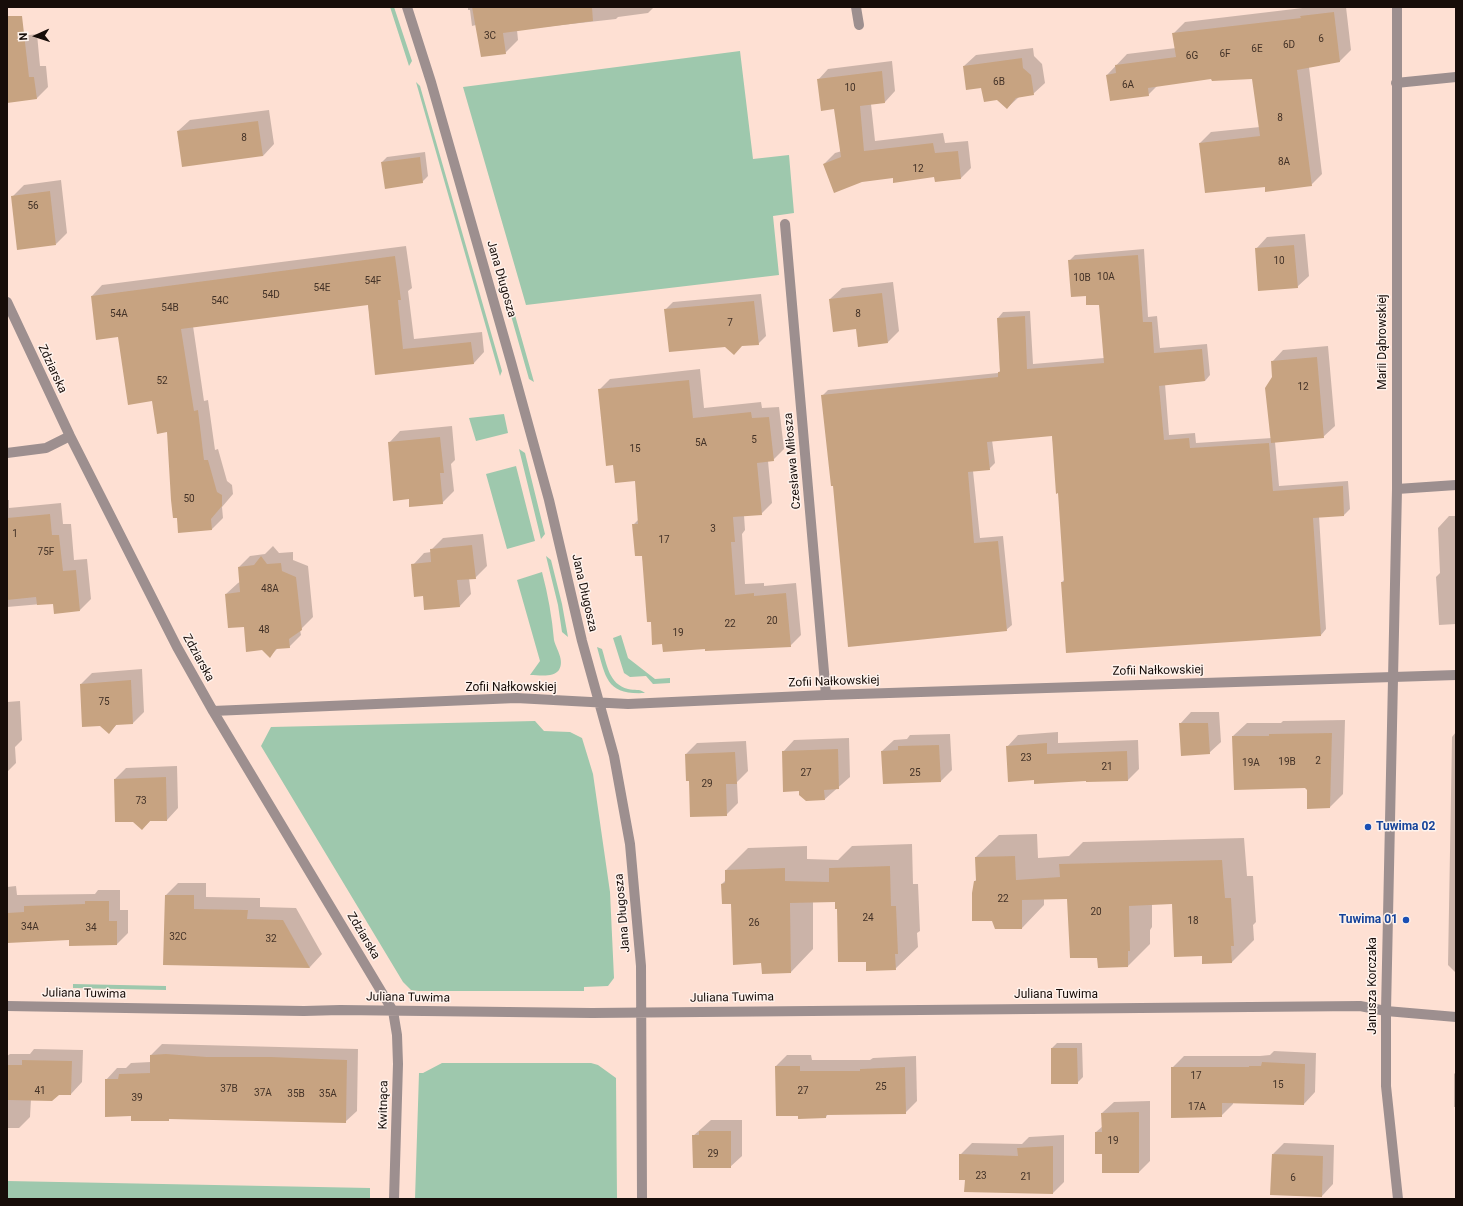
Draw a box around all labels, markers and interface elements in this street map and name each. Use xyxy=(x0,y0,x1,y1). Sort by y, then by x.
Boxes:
north arrow xyxy=(16,16,56,56)
house number: 3C xyxy=(484,30,496,42)
text: N xyxy=(17,32,30,41)
house number: 6 xyxy=(1318,33,1324,45)
house number: 6D xyxy=(1283,39,1295,51)
house number: 6E xyxy=(1251,43,1263,55)
house number: 6F xyxy=(1219,48,1231,60)
house number: 6G xyxy=(1186,50,1198,62)
house number: 6B xyxy=(993,76,1005,88)
house number: 6A xyxy=(1122,79,1134,91)
house number: 10 xyxy=(844,82,856,94)
house number: 8 xyxy=(1277,112,1283,124)
house number: 8 xyxy=(241,132,247,144)
house number: 8A xyxy=(1278,156,1290,168)
house number: 12 xyxy=(912,163,924,175)
house number: 56 xyxy=(27,200,39,212)
street label: Jana Długosza xyxy=(483,239,519,319)
house number: 10 xyxy=(1273,255,1285,267)
house number: 10A xyxy=(1097,271,1115,283)
house number: 10B xyxy=(1073,272,1091,284)
house number: 54F xyxy=(365,275,381,287)
house number: 54E xyxy=(314,282,330,294)
house number: 54D xyxy=(262,289,280,301)
street label: Marii Dąbrowskiej xyxy=(1376,294,1390,390)
house number: 54C xyxy=(211,295,229,307)
house number: 54B xyxy=(161,302,179,314)
house number: 54A xyxy=(110,308,128,320)
house number: 8 xyxy=(855,308,861,320)
house number: 7 xyxy=(727,317,733,329)
street label: Zdziarska xyxy=(34,342,70,396)
house number: 52 xyxy=(156,375,168,387)
house number: 12 xyxy=(1297,381,1309,393)
street label: Czesława Miłosza xyxy=(782,412,804,510)
house number: 5 xyxy=(751,434,757,446)
house number: 5A xyxy=(695,437,707,449)
house number: 15 xyxy=(629,443,641,455)
house number: 50 xyxy=(183,493,195,505)
house number: 3 xyxy=(710,523,716,535)
house number: 1 xyxy=(12,528,18,540)
house number: 17 xyxy=(658,534,670,546)
house number: 75F xyxy=(38,546,54,558)
street label: Jana Długosza xyxy=(568,553,600,633)
house number: 48A xyxy=(261,583,279,595)
house number: 20 xyxy=(766,615,778,627)
house number: 22 xyxy=(724,618,736,630)
house number: 48 xyxy=(258,624,270,636)
house number: 19 xyxy=(672,627,684,639)
street label: Zdziarska xyxy=(179,632,217,684)
street label: Zofii Nałkowskiej xyxy=(1112,663,1204,679)
street label: Zofii Nałkowskiej xyxy=(788,673,880,691)
street label: Zofii Nałkowskiej xyxy=(465,681,557,695)
house number: 75 xyxy=(98,696,110,708)
house number: 23 xyxy=(1020,752,1032,764)
house number: 2 xyxy=(1315,755,1321,767)
house number: 19B xyxy=(1278,756,1296,768)
house number: 19A xyxy=(1242,757,1260,769)
house number: 21 xyxy=(1101,761,1113,773)
house number: 27 xyxy=(800,767,812,779)
house number: 25 xyxy=(909,767,921,779)
house number: 29 xyxy=(701,778,713,790)
house number: 73 xyxy=(135,795,147,807)
place label: Tuwima 02 xyxy=(1376,820,1435,834)
marker: Tuwima 02 xyxy=(1363,822,1373,832)
street label: Jana Długosza xyxy=(612,873,634,953)
house number: 22 xyxy=(997,893,1009,905)
house number: 20 xyxy=(1090,906,1102,918)
street label: Zdziarska xyxy=(343,910,383,962)
house number: 24 xyxy=(862,912,874,924)
place label: Tuwima 01 xyxy=(1339,913,1398,927)
house number: 18 xyxy=(1187,915,1199,927)
marker: Tuwima 01 xyxy=(1401,915,1411,925)
house number: 26 xyxy=(748,917,760,929)
house number: 34A xyxy=(21,921,39,933)
house number: 34 xyxy=(85,922,97,934)
house number: 32C xyxy=(169,931,187,943)
house number: 32 xyxy=(265,933,277,945)
street label: Janusza Korczaka xyxy=(1366,937,1380,1035)
street label: Juliana Tuwima xyxy=(42,986,126,1002)
street label: Juliana Tuwima xyxy=(1014,988,1098,1002)
street label: Juliana Tuwima xyxy=(366,990,450,1006)
street label: Juliana Tuwima xyxy=(690,990,774,1006)
house number: 17 xyxy=(1190,1070,1202,1082)
house number: 15 xyxy=(1272,1079,1284,1091)
street label: Kwitnąca xyxy=(376,1080,392,1130)
house number: 25 xyxy=(875,1081,887,1093)
house number: 37B xyxy=(220,1083,238,1095)
house number: 41 xyxy=(34,1085,46,1097)
house number: 27 xyxy=(797,1085,809,1097)
house number: 37A xyxy=(254,1087,272,1099)
house number: 35B xyxy=(287,1088,305,1100)
house number: 35A xyxy=(319,1088,337,1100)
house number: 39 xyxy=(131,1092,143,1104)
house number: 17A xyxy=(1188,1101,1206,1113)
house number: 19 xyxy=(1107,1135,1119,1147)
house number: 29 xyxy=(707,1148,719,1160)
house number: 23 xyxy=(975,1170,987,1182)
house number: 21 xyxy=(1020,1171,1032,1183)
house number: 6 xyxy=(1290,1172,1296,1184)

